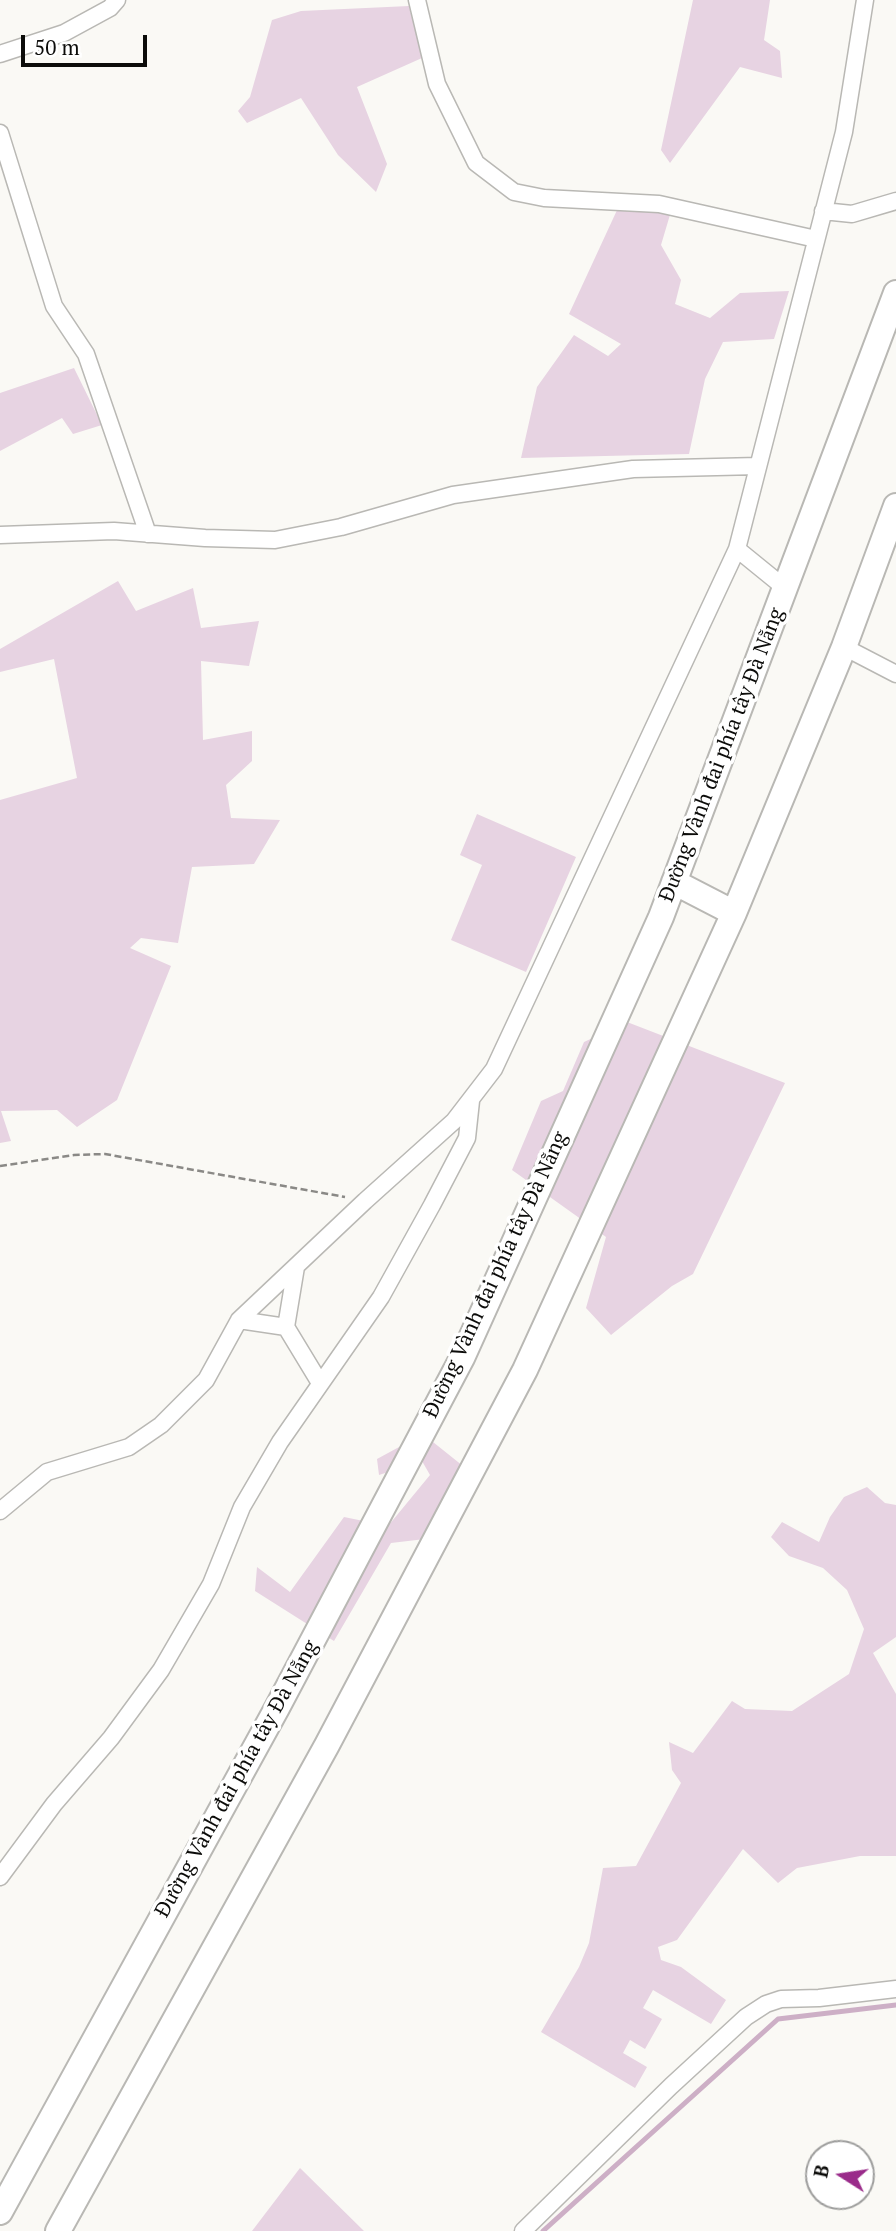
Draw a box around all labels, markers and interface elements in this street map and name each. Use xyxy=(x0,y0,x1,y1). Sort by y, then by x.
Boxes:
scale bar xyxy=(24,21,150,65)
text: 50 m xyxy=(34,33,80,61)
street label: Đường Vành đai phía tây Đà Nẵng xyxy=(654,604,790,906)
street label: Đường Vành đai phía tây Đà Nẵng xyxy=(418,1128,574,1422)
street label: Đường Vành đai phía tây Đà Nẵng xyxy=(150,1636,324,1922)
north arrow xyxy=(805,2140,875,2210)
text: B xyxy=(807,2162,834,2180)

